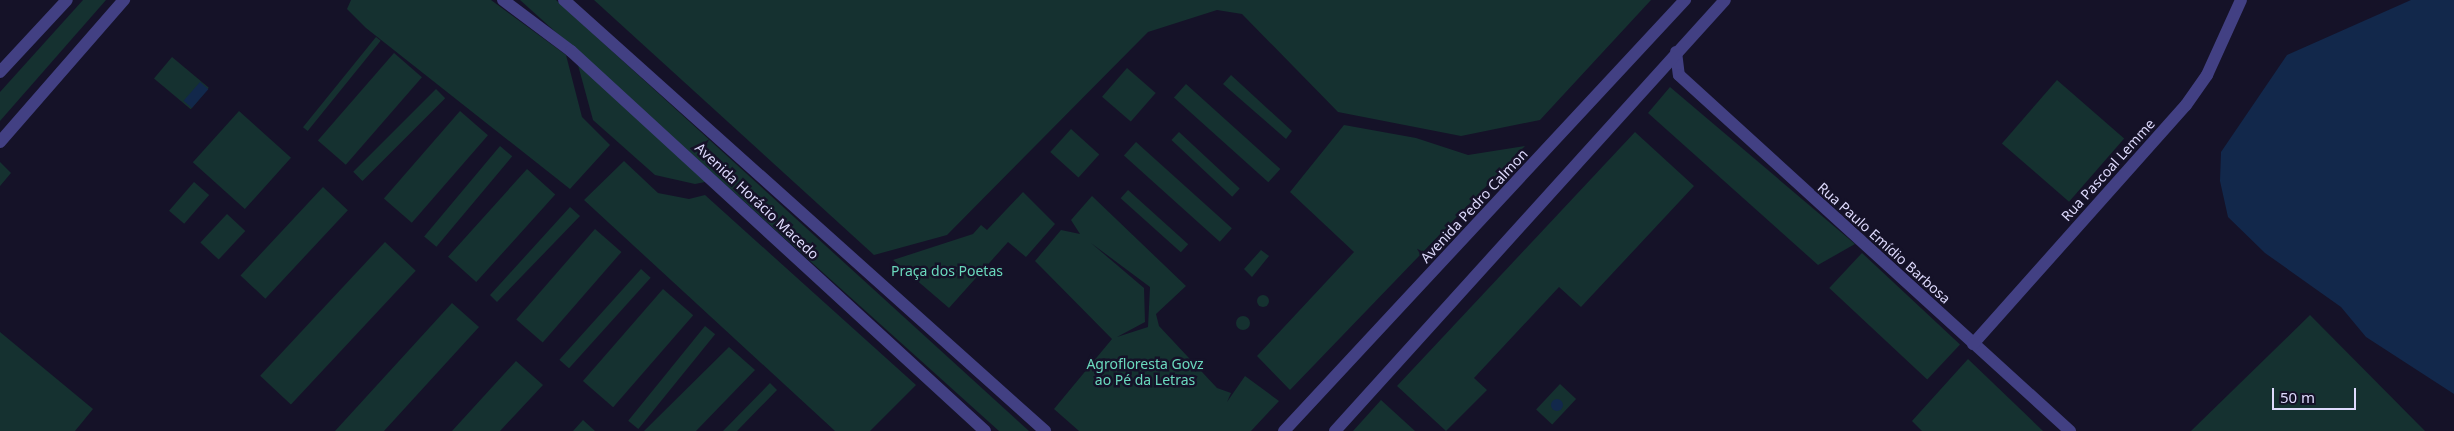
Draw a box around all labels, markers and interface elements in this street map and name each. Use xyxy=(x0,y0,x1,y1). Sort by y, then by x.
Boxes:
street label: Rua Pascoal Lemme xyxy=(2058,116,2158,224)
street label: Avenida Horácio Macedo xyxy=(692,139,822,263)
street label: Avenida Pedro Calmon xyxy=(1417,146,1531,266)
street label: Rua Paulo Emídio Barbosa xyxy=(1814,179,1954,307)
park label: Praça dos Poetas xyxy=(891,263,1003,279)
park label: Agrofloresta Govz ao Pé da Letras xyxy=(1086,356,1204,388)
scale bar xyxy=(2274,378,2358,410)
text: 50 m xyxy=(2280,387,2315,407)

